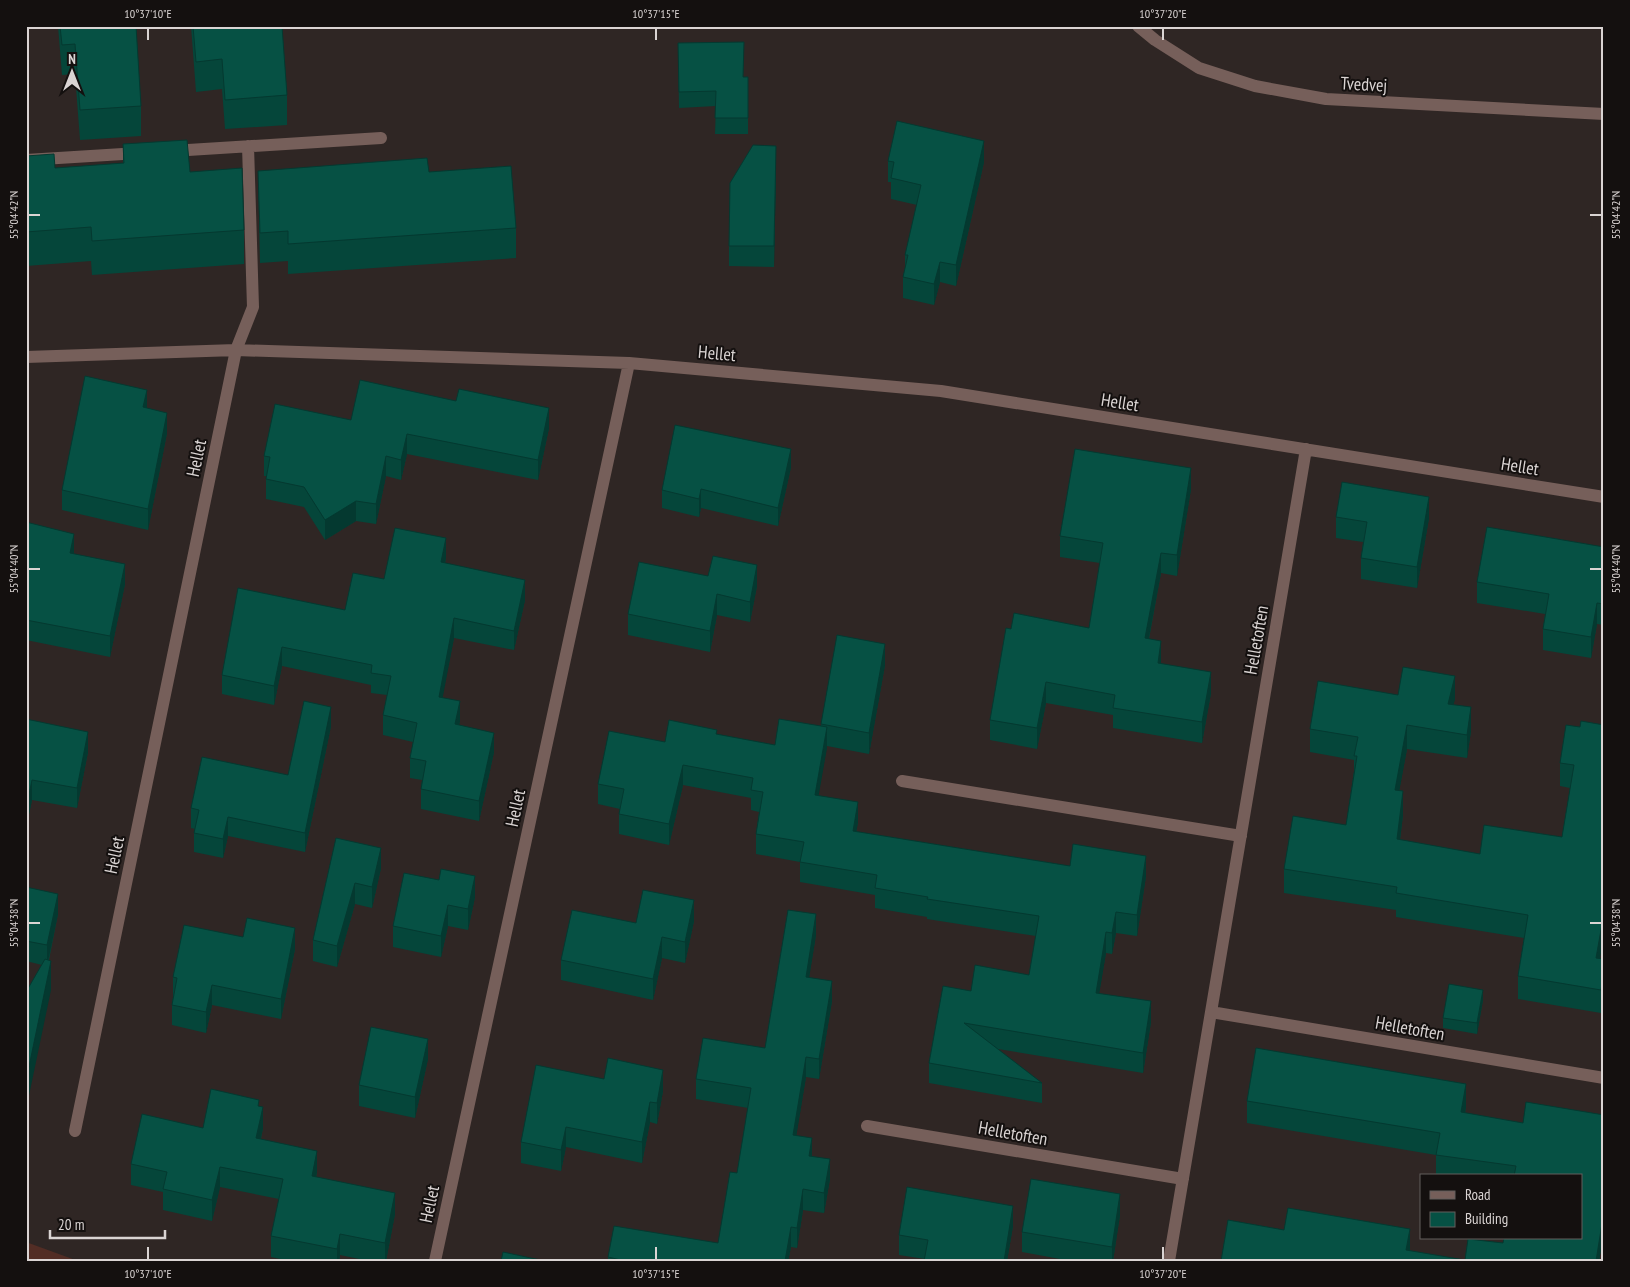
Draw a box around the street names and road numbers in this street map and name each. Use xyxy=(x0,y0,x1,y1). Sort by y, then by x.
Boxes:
street label: Tvedvej xyxy=(1340,71,1388,97)
street label: Hellet xyxy=(697,340,737,366)
street label: Hellet xyxy=(1100,388,1141,416)
street label: Hellet xyxy=(181,437,211,479)
street label: Hellet xyxy=(1500,452,1541,480)
street label: Helletoften xyxy=(1239,604,1273,676)
street label: Hellet xyxy=(500,787,530,829)
street label: Hellet xyxy=(99,834,129,876)
street label: Helletoften xyxy=(1374,1011,1446,1045)
street label: Helletoften xyxy=(977,1116,1049,1150)
street label: Hellet xyxy=(414,1183,444,1225)

